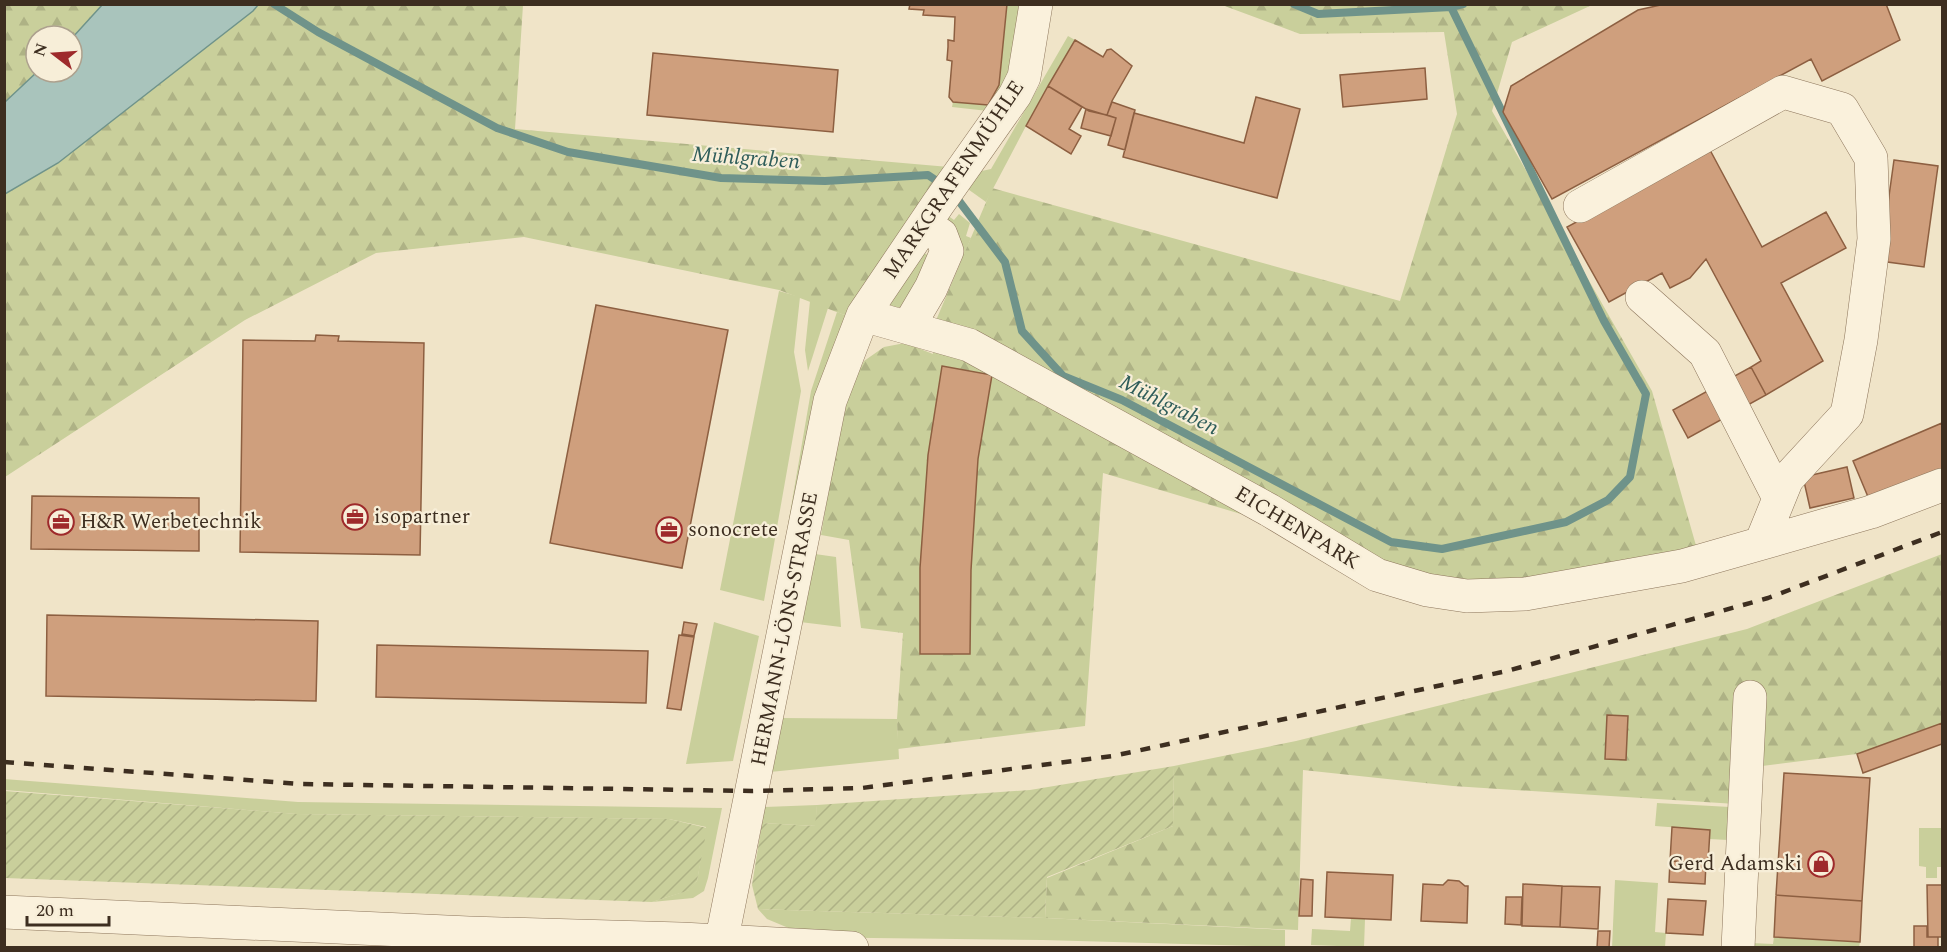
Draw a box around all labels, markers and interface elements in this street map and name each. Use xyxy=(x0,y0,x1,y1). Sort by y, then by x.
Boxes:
north arrow xyxy=(24,24,84,84)
text: N xyxy=(27,40,54,60)
street label: MARKGRAFENMÜHLE xyxy=(875,74,1033,286)
water label: Mühlgraben xyxy=(691,138,802,178)
water label: Mühlgraben xyxy=(1113,366,1225,444)
street label: EICHENPARK xyxy=(1228,478,1366,578)
street label: HERMANN-LÖNS-STRASSE xyxy=(743,489,827,769)
place label: isopartner xyxy=(374,501,470,533)
office icon: isopartner xyxy=(340,502,370,532)
place label: H&R Werbetechnik xyxy=(80,506,262,538)
office icon: H&R Werbetechnik xyxy=(46,507,76,537)
place label: sonocrete xyxy=(688,514,778,546)
office icon: sonocrete xyxy=(654,515,684,545)
place label: Gerd Adamski xyxy=(1668,848,1802,880)
shop icon: Gerd Adamski xyxy=(1806,849,1836,879)
scale bar xyxy=(27,889,110,927)
text: 20 m xyxy=(36,897,74,924)

